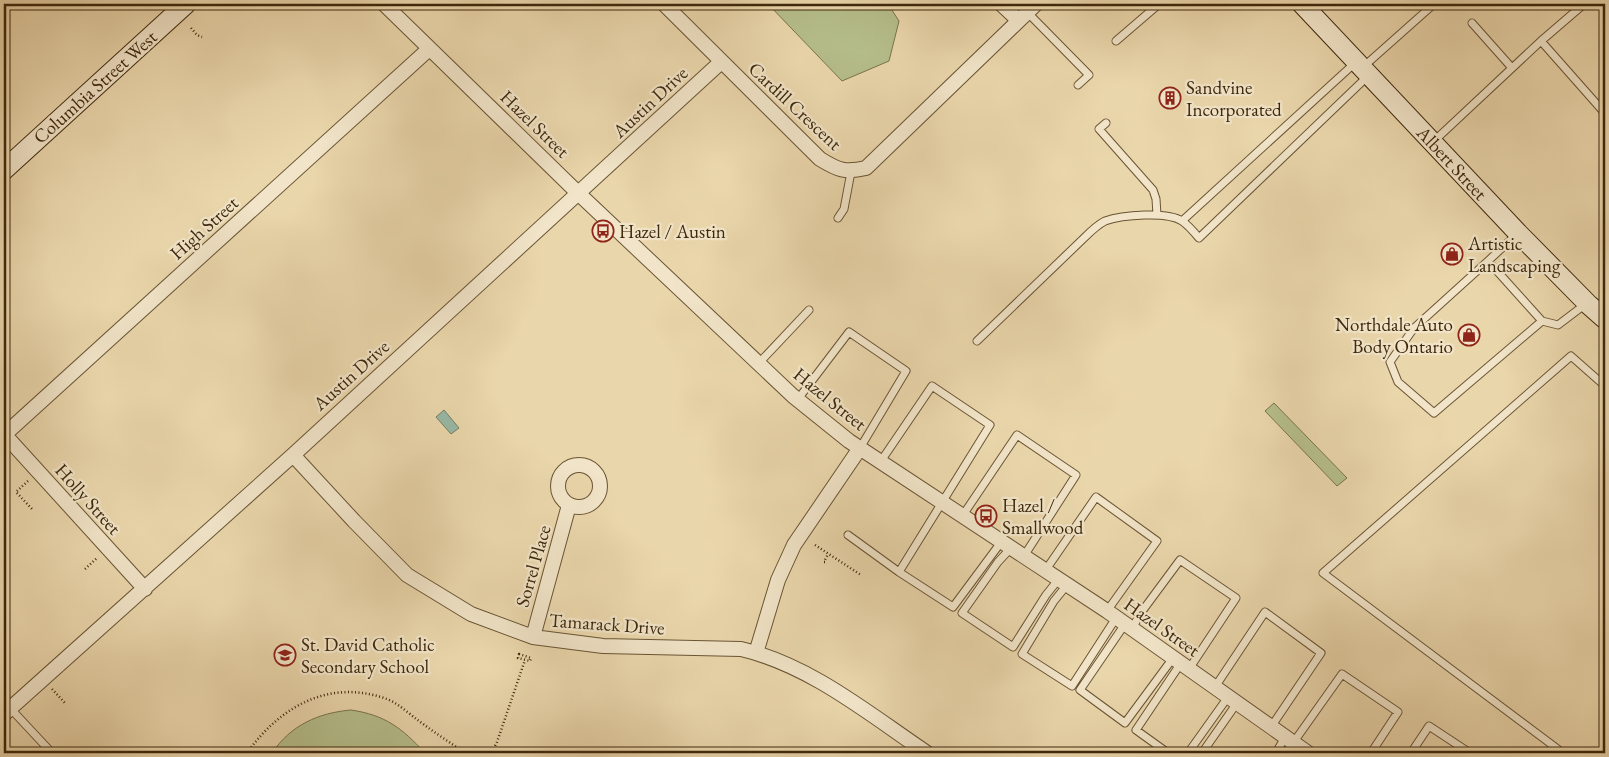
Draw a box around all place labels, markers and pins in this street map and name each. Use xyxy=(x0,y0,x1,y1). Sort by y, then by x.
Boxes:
place label: Sandvine Incorporated xyxy=(1186,75,1282,122)
building icon: Sandvine Incorporated xyxy=(1158,86,1182,110)
bus stop icon: Hazel / Austin xyxy=(591,219,615,243)
place label: Hazel / Austin xyxy=(619,219,726,244)
place label: Artistic Landscaping xyxy=(1467,231,1561,278)
shop icon: Artistic Landscaping xyxy=(1440,242,1464,266)
place label: Northdale Auto Body Ontario xyxy=(1335,312,1453,359)
shop icon: Northdale Auto Body Ontario xyxy=(1457,323,1481,347)
place label: Hazel / Smallwood xyxy=(1002,493,1084,540)
bus stop icon: Hazel / Smallwood xyxy=(974,504,998,528)
place label: St. David Catholic Secondary School xyxy=(301,632,435,679)
school or university icon: St. David Catholic Secondary School xyxy=(273,643,297,667)

